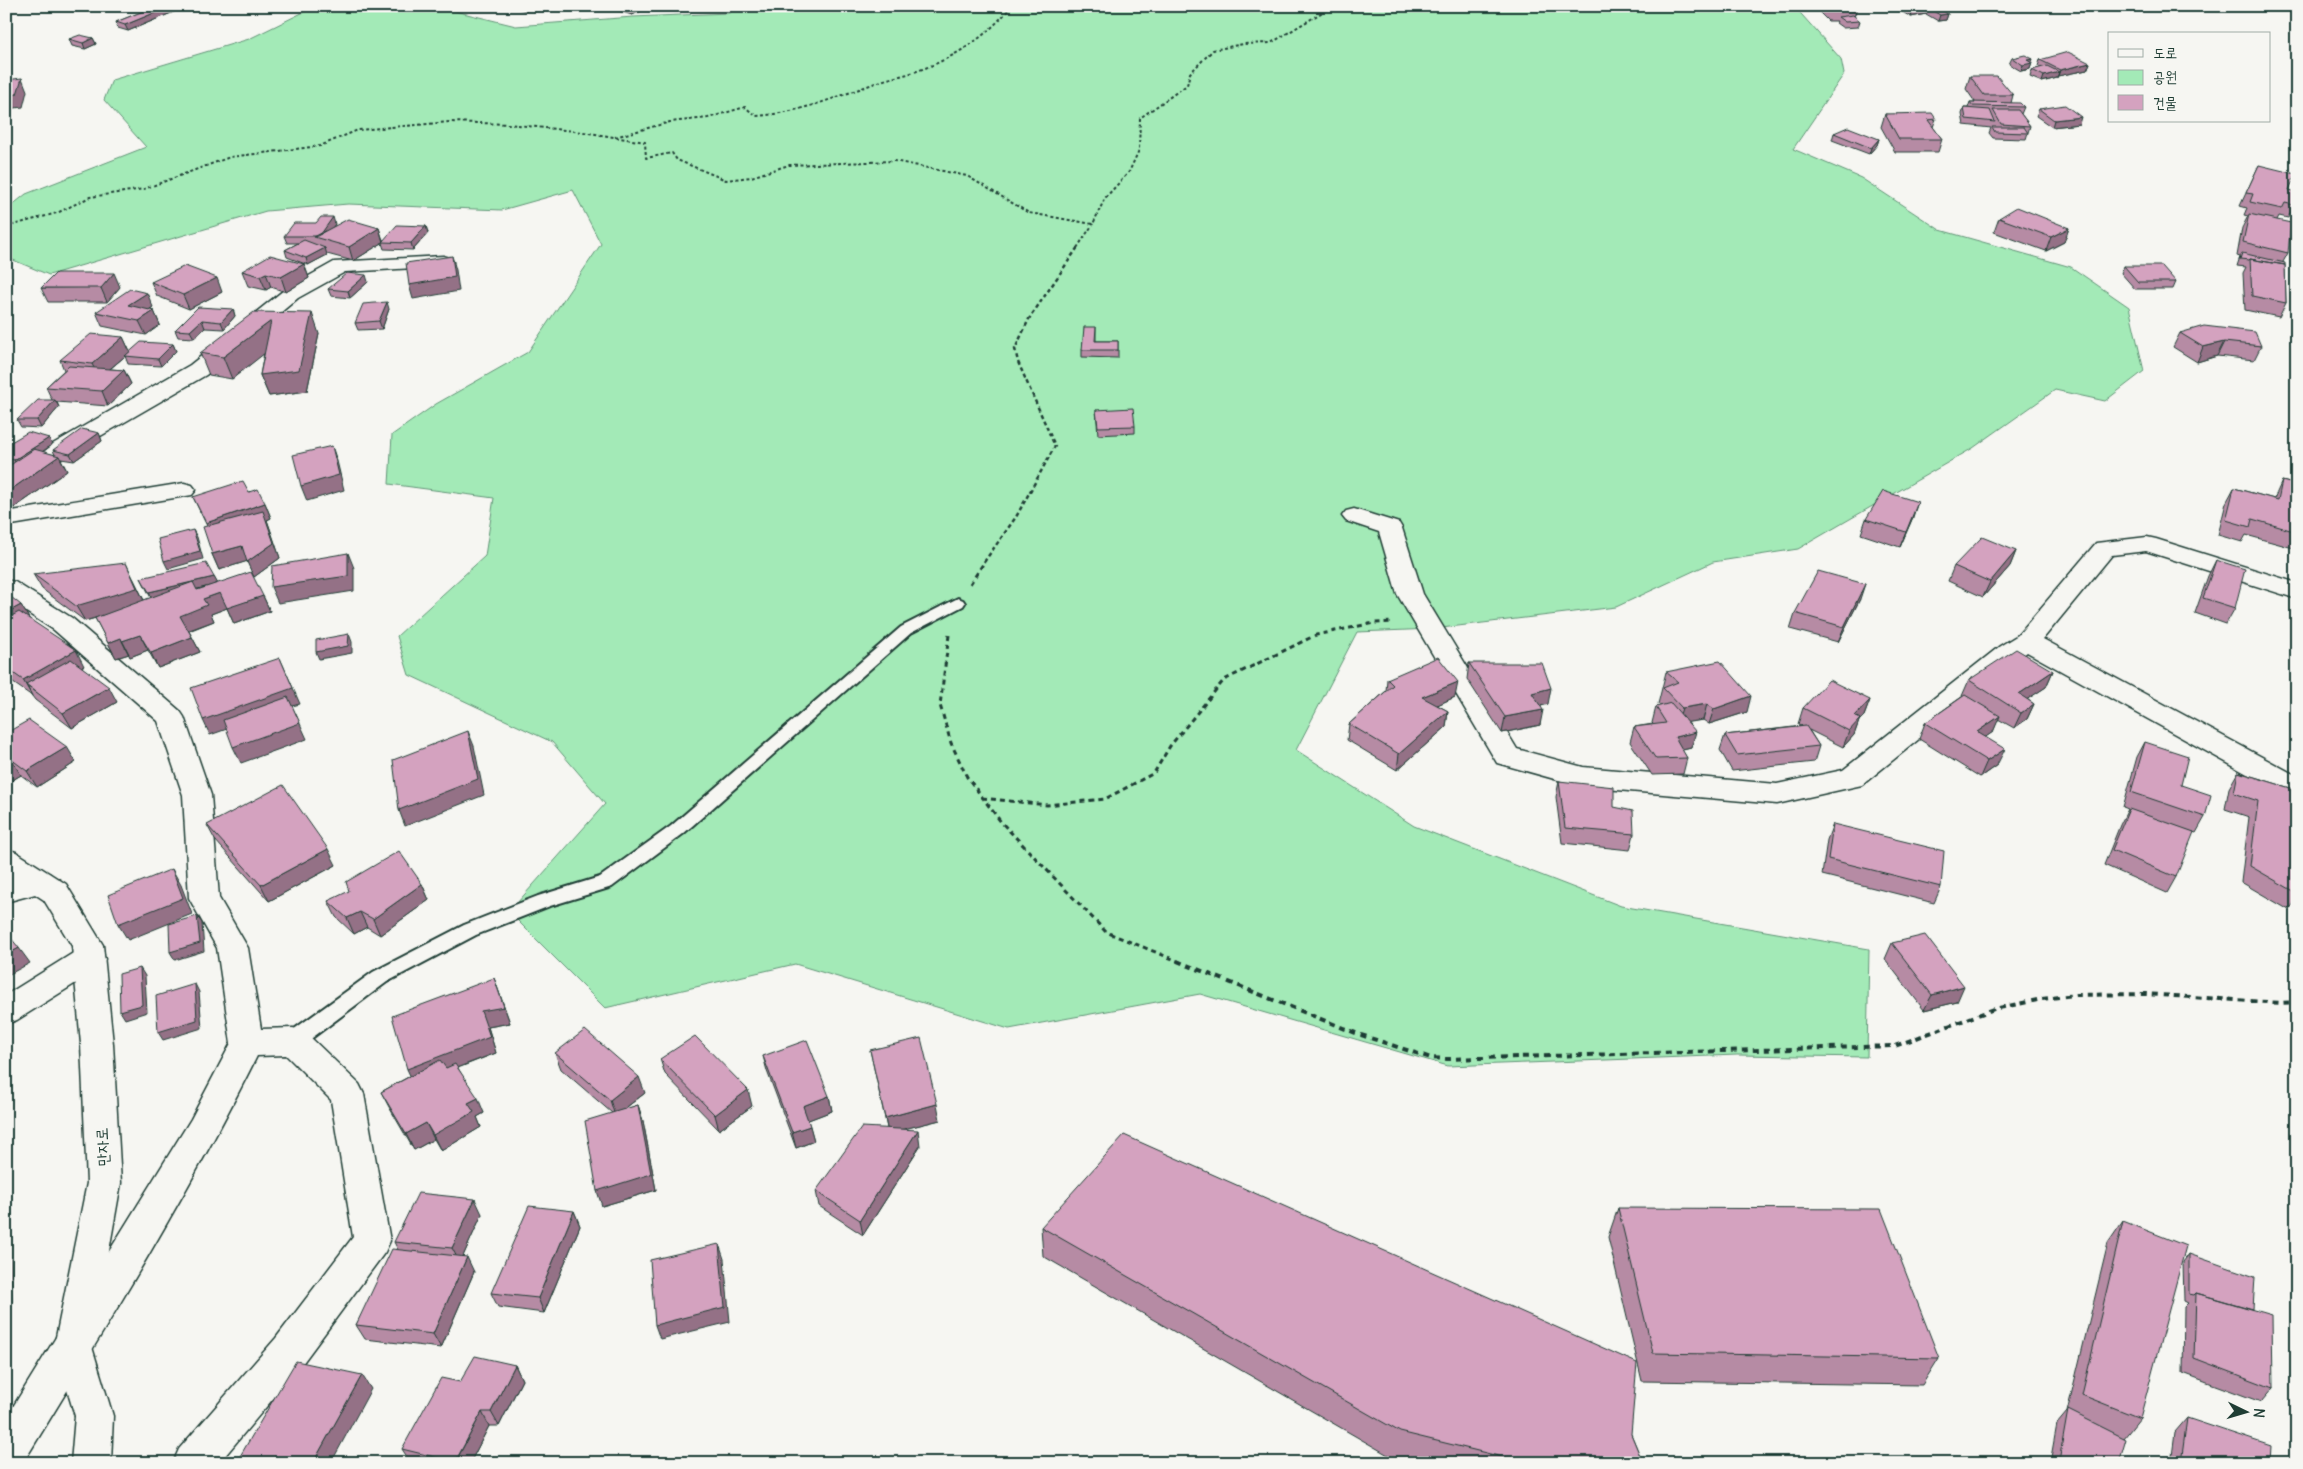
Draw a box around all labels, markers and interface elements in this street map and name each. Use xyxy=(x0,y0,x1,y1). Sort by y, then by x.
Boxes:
legend xyxy=(2108,32,2270,122)
text: 도로 xyxy=(2153,43,2177,62)
text: 공원 xyxy=(2153,67,2177,86)
text: 건물 xyxy=(2153,93,2177,112)
street label: 만자로 xyxy=(91,1127,113,1167)
north arrow xyxy=(2220,1386,2270,1436)
text: N xyxy=(2250,1408,2268,1419)

